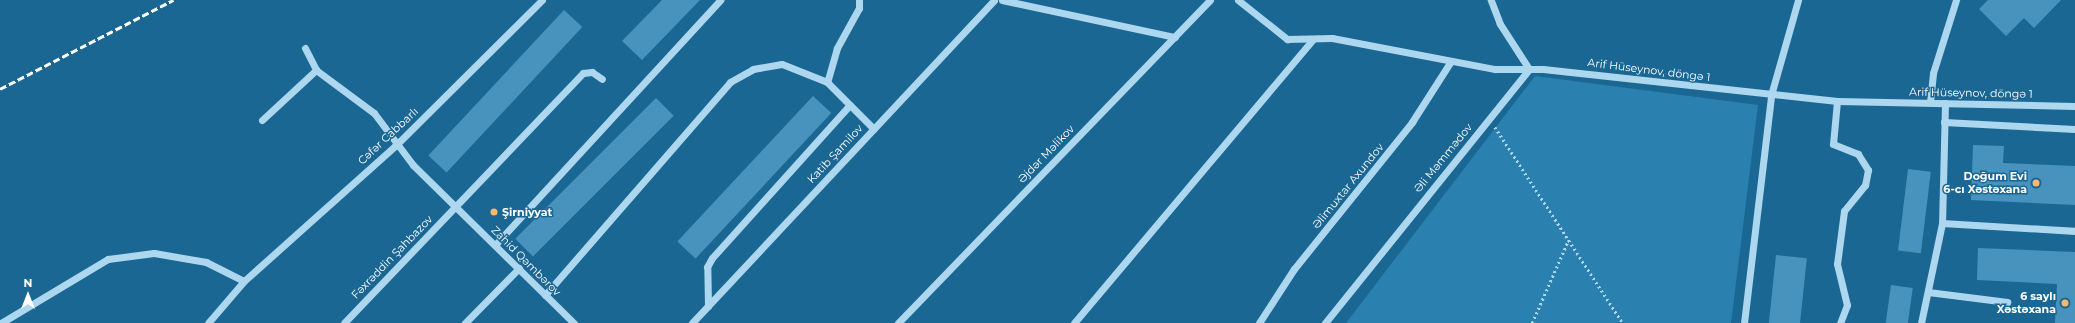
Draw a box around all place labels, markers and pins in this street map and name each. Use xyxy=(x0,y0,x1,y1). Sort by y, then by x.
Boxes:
place label: Doğum Evi 6-cı Xəstəxana xyxy=(1943,170,2027,196)
marker: Doğum Evi 6-cı Xəstəxana xyxy=(2030,177,2042,189)
place label: Şirniyyat xyxy=(502,205,552,219)
marker: Şirniyyat xyxy=(489,207,499,217)
place label: 6 saylı Xəstəxana xyxy=(1997,290,2056,316)
marker: 6 saylı Xəstəxana xyxy=(2059,297,2071,309)

